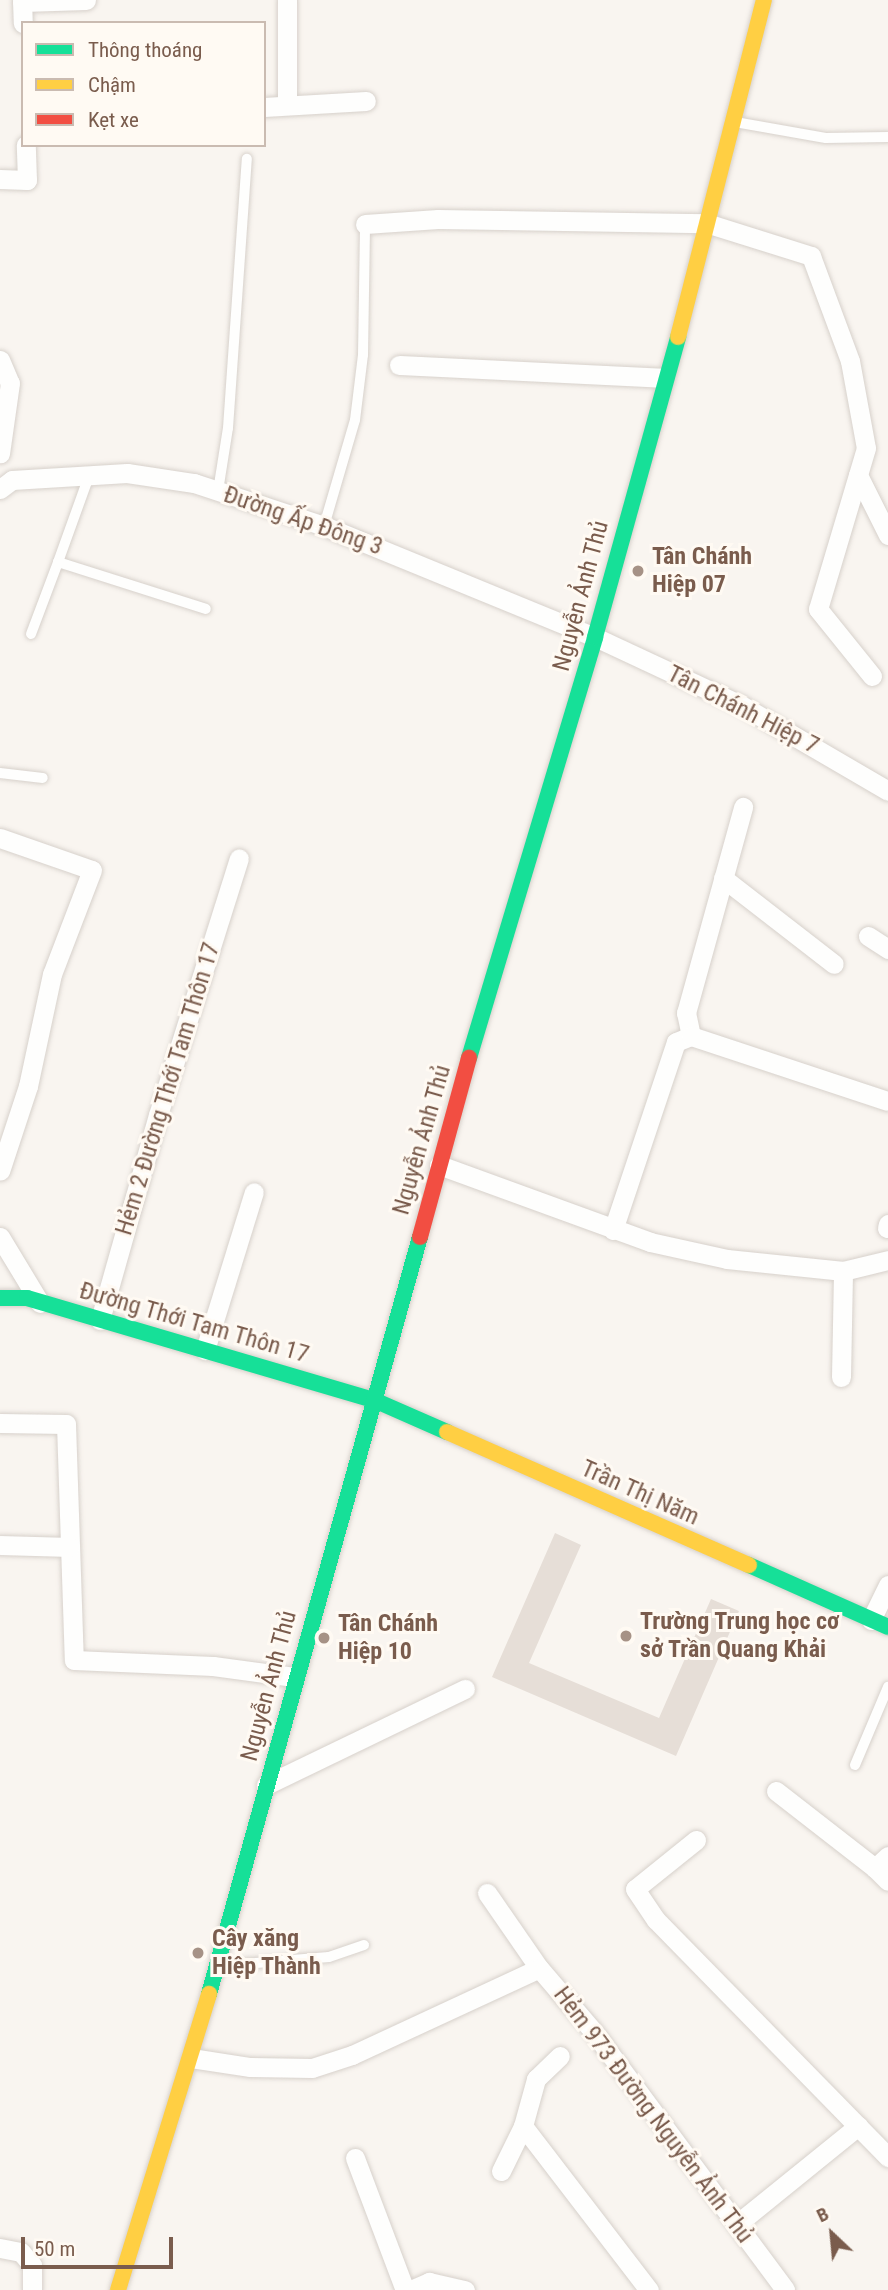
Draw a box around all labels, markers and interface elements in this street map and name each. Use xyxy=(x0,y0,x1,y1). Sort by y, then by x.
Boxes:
legend xyxy=(21,21,266,147)
text: Thông thoáng xyxy=(88,38,202,62)
text: Chậm xyxy=(88,73,136,97)
text: Kẹt xe xyxy=(88,108,139,132)
street label: Đường Ấp Đông 3 xyxy=(220,480,386,562)
street label: Nguyễn Ảnh Thủ xyxy=(547,518,615,674)
place label: Tân Chánh Hiệp 07 xyxy=(652,543,752,599)
marker: Tân Chánh Hiệp 07 xyxy=(630,563,646,579)
street label: Tân Chánh Hiệp 7 xyxy=(662,659,824,761)
street label: Hẻm 2 Đường Thới Tam Thôn 17 xyxy=(110,939,226,1239)
street label: Nguyễn Ảnh Thủ xyxy=(387,1062,457,1218)
street label: Đường Thới Tam Thôn 17 xyxy=(75,1276,313,1370)
street label: Trần Thị Năm xyxy=(576,1454,704,1532)
street label: Nguyễn Ảnh Thủ xyxy=(235,1608,303,1764)
place label: Trường Trung học cơ sở Trần Quang Khải xyxy=(640,1608,840,1664)
place label: Tân Chánh Hiệp 10 xyxy=(338,1610,438,1666)
marker: Trường Trung học cơ sở Trần Quang Khải xyxy=(618,1628,634,1644)
marker: Tân Chánh Hiệp 10 xyxy=(316,1630,332,1646)
place label: Cây xăng Hiệp Thành xyxy=(212,1925,321,1981)
marker: Cây xăng Hiệp Thành xyxy=(190,1945,206,1961)
street label: Hẻm 973 Đường Nguyễn Ảnh Thủ xyxy=(547,1981,759,2249)
north arrow xyxy=(797,2199,867,2269)
text: B xyxy=(813,2202,832,2227)
scale bar xyxy=(24,2224,177,2268)
text: 50 m xyxy=(34,2237,75,2261)

